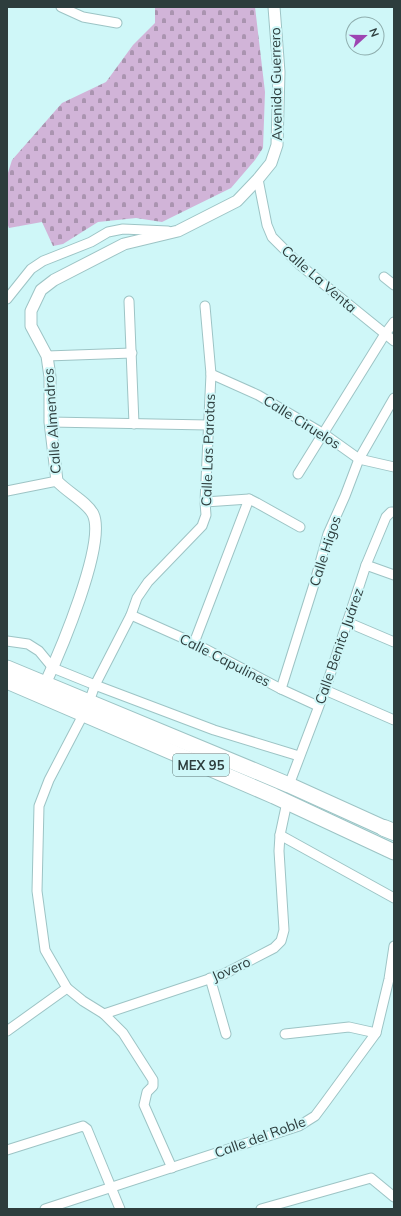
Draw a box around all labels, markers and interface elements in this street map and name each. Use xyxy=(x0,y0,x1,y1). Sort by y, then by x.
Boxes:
north arrow xyxy=(345,16,385,56)
text: N xyxy=(366,26,382,39)
street label: Avenida Guerrero xyxy=(266,27,286,141)
street label: Calle La Venta xyxy=(278,242,360,316)
street label: Calle Almendros xyxy=(39,368,65,474)
street label: Calle Ciruelos xyxy=(260,391,344,453)
street label: Calle Las Parotas xyxy=(197,393,219,507)
street label: Calle Higos xyxy=(305,513,345,589)
street label: Calle Benito Juárez xyxy=(311,586,367,706)
street label: Calle Capulines xyxy=(177,629,273,691)
road number: MEX 95 xyxy=(173,754,229,776)
street label: Jovero xyxy=(209,953,253,985)
street label: Calle del Roble xyxy=(212,1112,308,1162)

